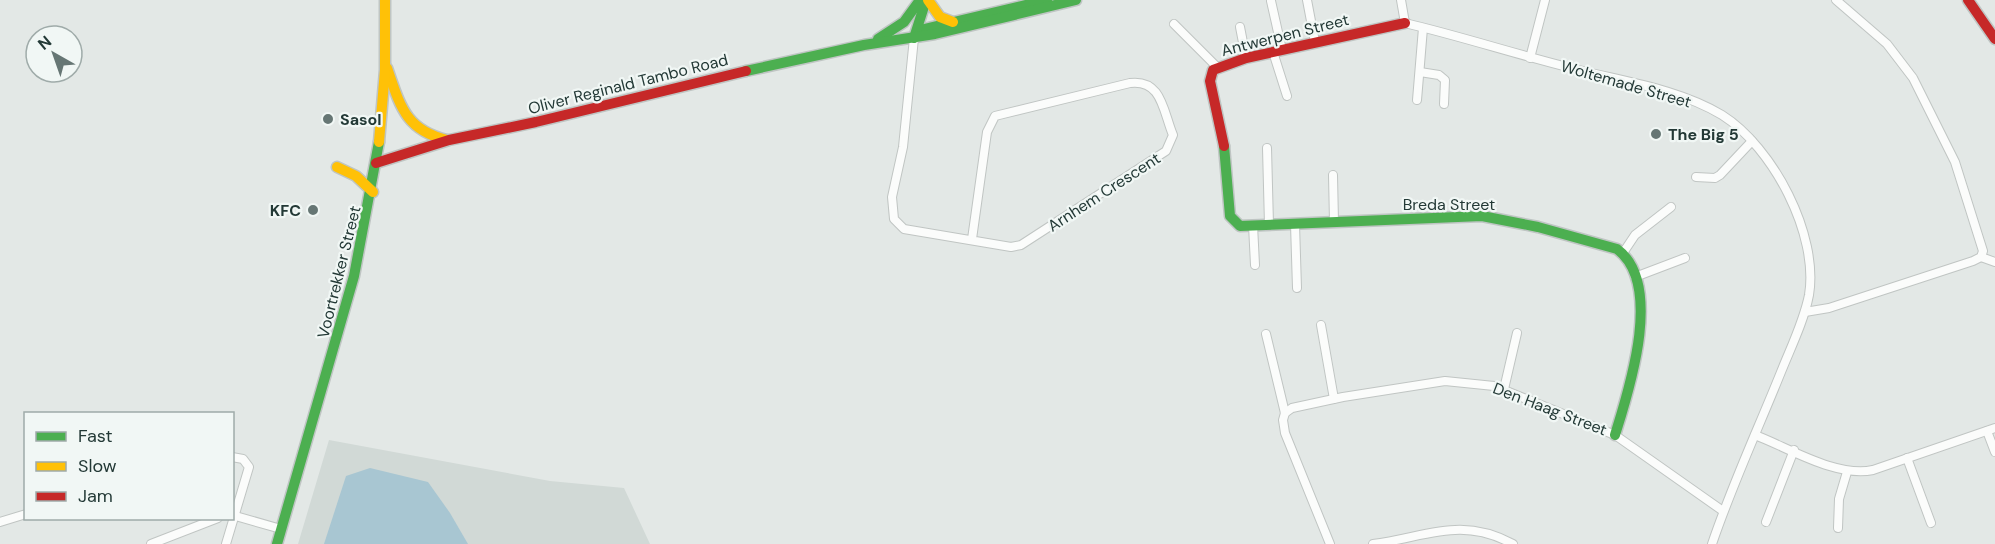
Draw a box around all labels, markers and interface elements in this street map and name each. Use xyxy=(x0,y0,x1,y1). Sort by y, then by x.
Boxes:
street label: Antwerpen Street xyxy=(1219,9,1351,61)
north arrow xyxy=(24,24,84,84)
text: N xyxy=(33,31,56,55)
street label: Oliver Reginald Tambo Road xyxy=(526,49,730,119)
street label: Woltemade Street xyxy=(1558,55,1694,113)
place label: Sasol xyxy=(340,109,382,130)
marker: Sasol xyxy=(321,112,335,126)
place label: The Big 5 xyxy=(1668,124,1739,145)
marker: The Big 5 xyxy=(1649,127,1663,141)
street label: Arnhem Crescent xyxy=(1044,148,1164,236)
street label: Breda Street xyxy=(1403,194,1495,215)
place label: KFC xyxy=(270,200,301,221)
marker: KFC xyxy=(306,203,320,217)
street label: Voortrekker Street xyxy=(312,204,366,340)
street label: Den Haag Street xyxy=(1490,378,1610,440)
legend xyxy=(24,412,234,520)
text: Fast xyxy=(78,424,113,448)
text: Slow xyxy=(78,454,117,478)
text: Jam xyxy=(78,484,113,508)

